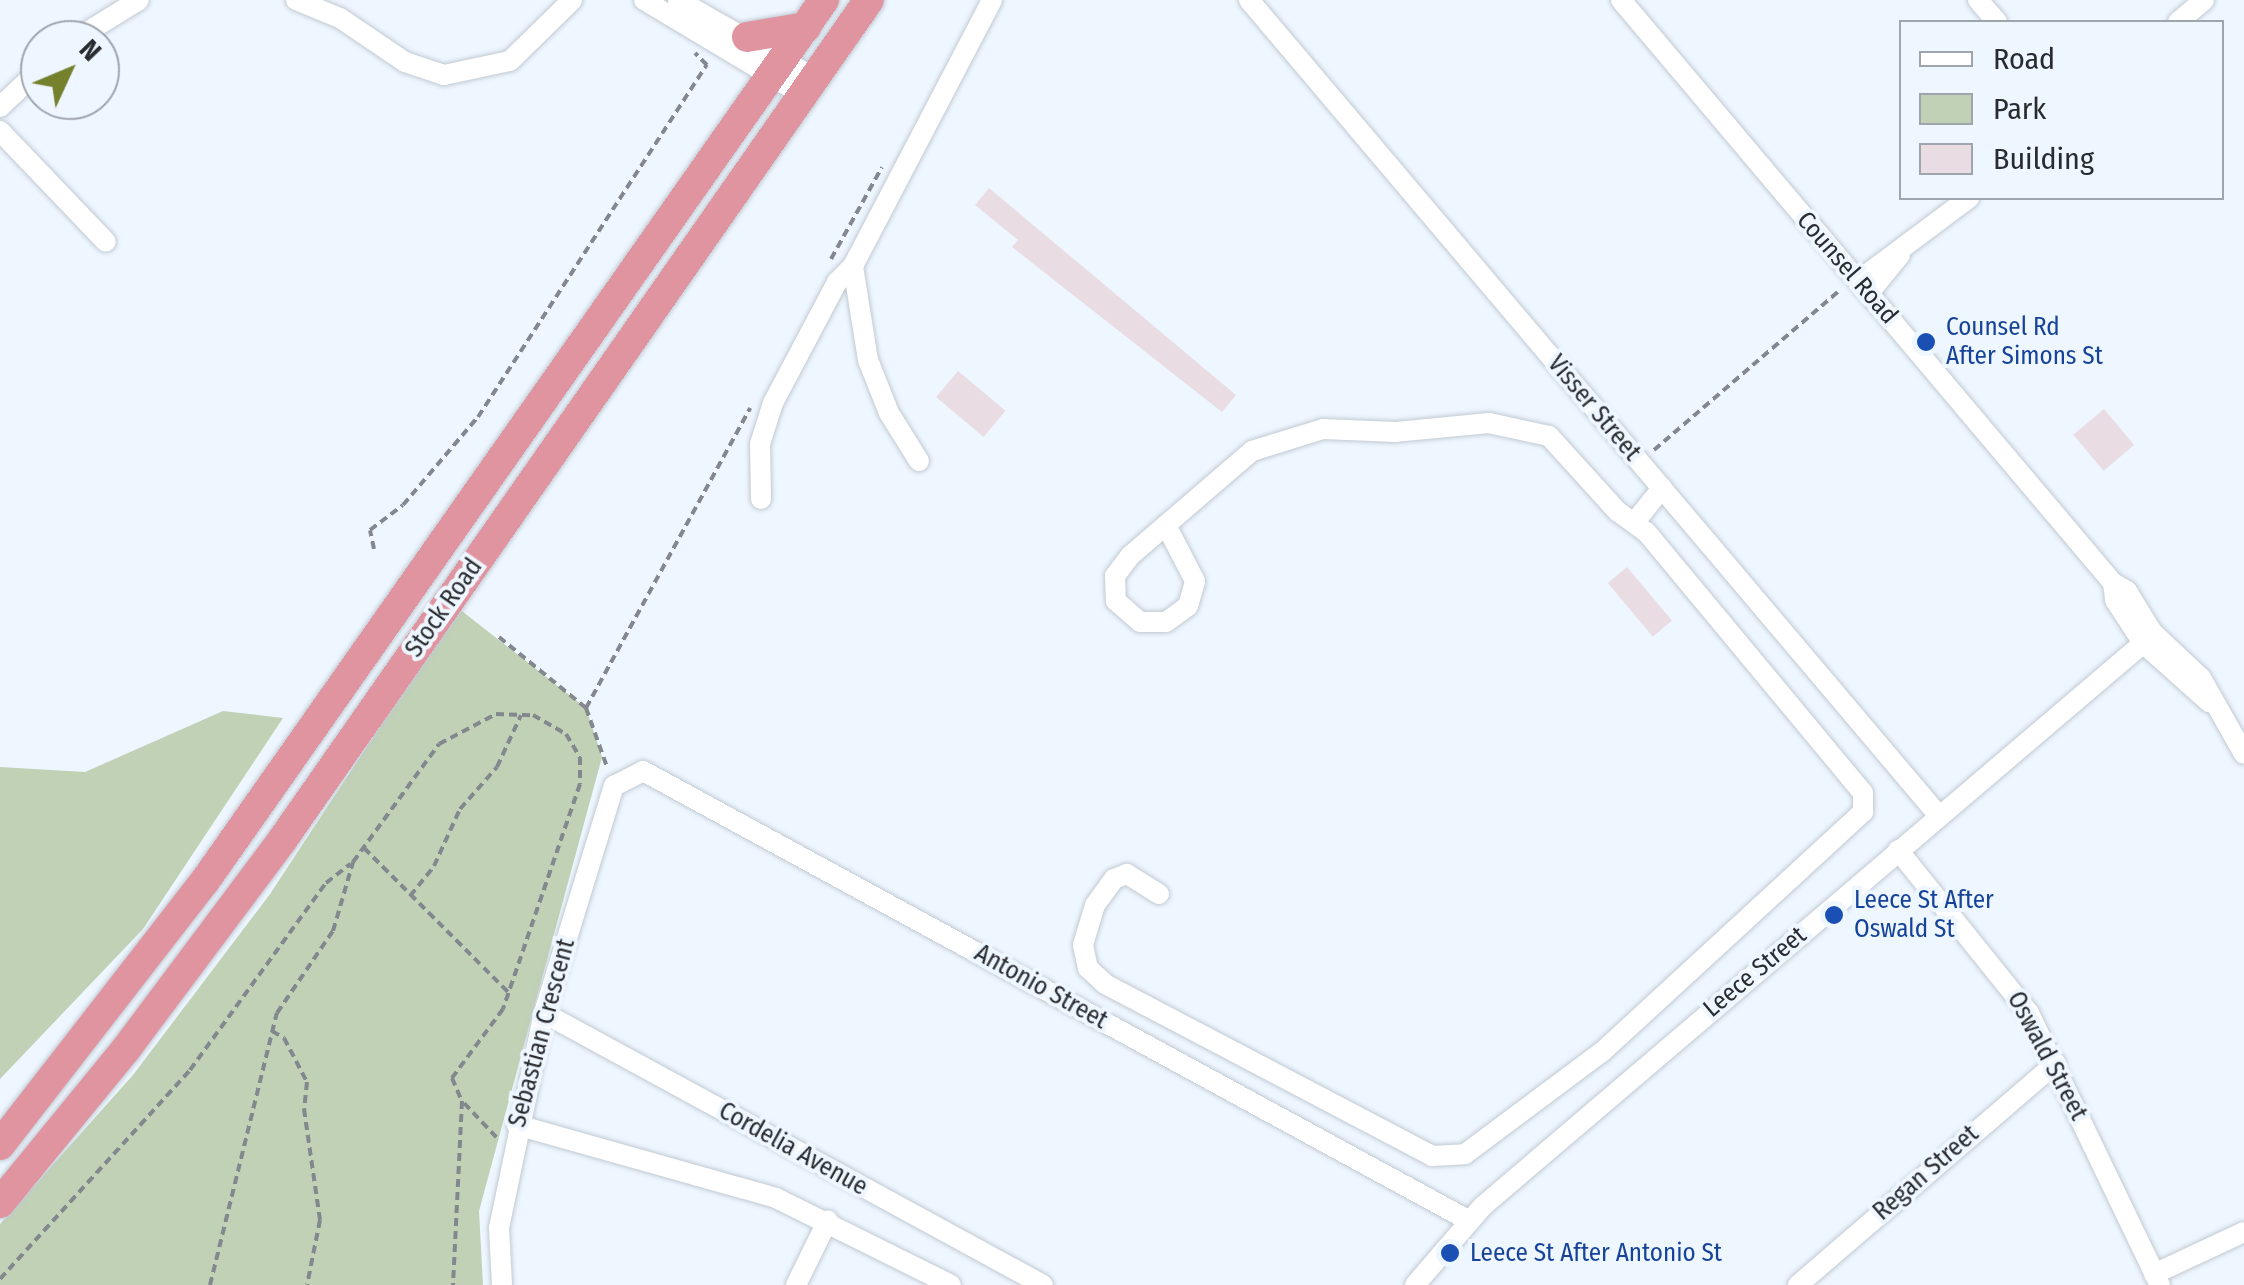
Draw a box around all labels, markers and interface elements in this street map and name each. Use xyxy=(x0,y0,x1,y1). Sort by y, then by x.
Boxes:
north arrow xyxy=(20,20,120,120)
legend xyxy=(1899,20,2224,200)
text: N xyxy=(73,33,108,68)
text: Road xyxy=(1993,41,2055,77)
text: Park xyxy=(1993,91,2046,127)
text: Building xyxy=(1993,141,2094,177)
street label: Counsel Road xyxy=(1790,206,1904,330)
place label: Counsel Rd After Simons St xyxy=(1946,313,2103,372)
marker: Counsel Rd After Simons St xyxy=(1915,331,1937,353)
street label: Visser Street xyxy=(1541,349,1647,467)
street label: Stock Road xyxy=(399,553,489,663)
place label: Leece St After Oswald St xyxy=(1854,886,1994,945)
marker: Leece St After Oswald St xyxy=(1823,904,1845,926)
street label: Leece Street xyxy=(1697,920,1813,1024)
street label: Sebastian Crescent xyxy=(502,936,582,1130)
street label: Antonio Street xyxy=(969,938,1113,1036)
street label: Oswald Street xyxy=(2001,987,2093,1125)
street label: Cordelia Avenue xyxy=(713,1096,873,1202)
street label: Regan Street xyxy=(1867,1119,1985,1227)
place label: Leece St After Antonio St xyxy=(1470,1238,1722,1268)
marker: Leece St After Antonio St xyxy=(1439,1242,1461,1264)

